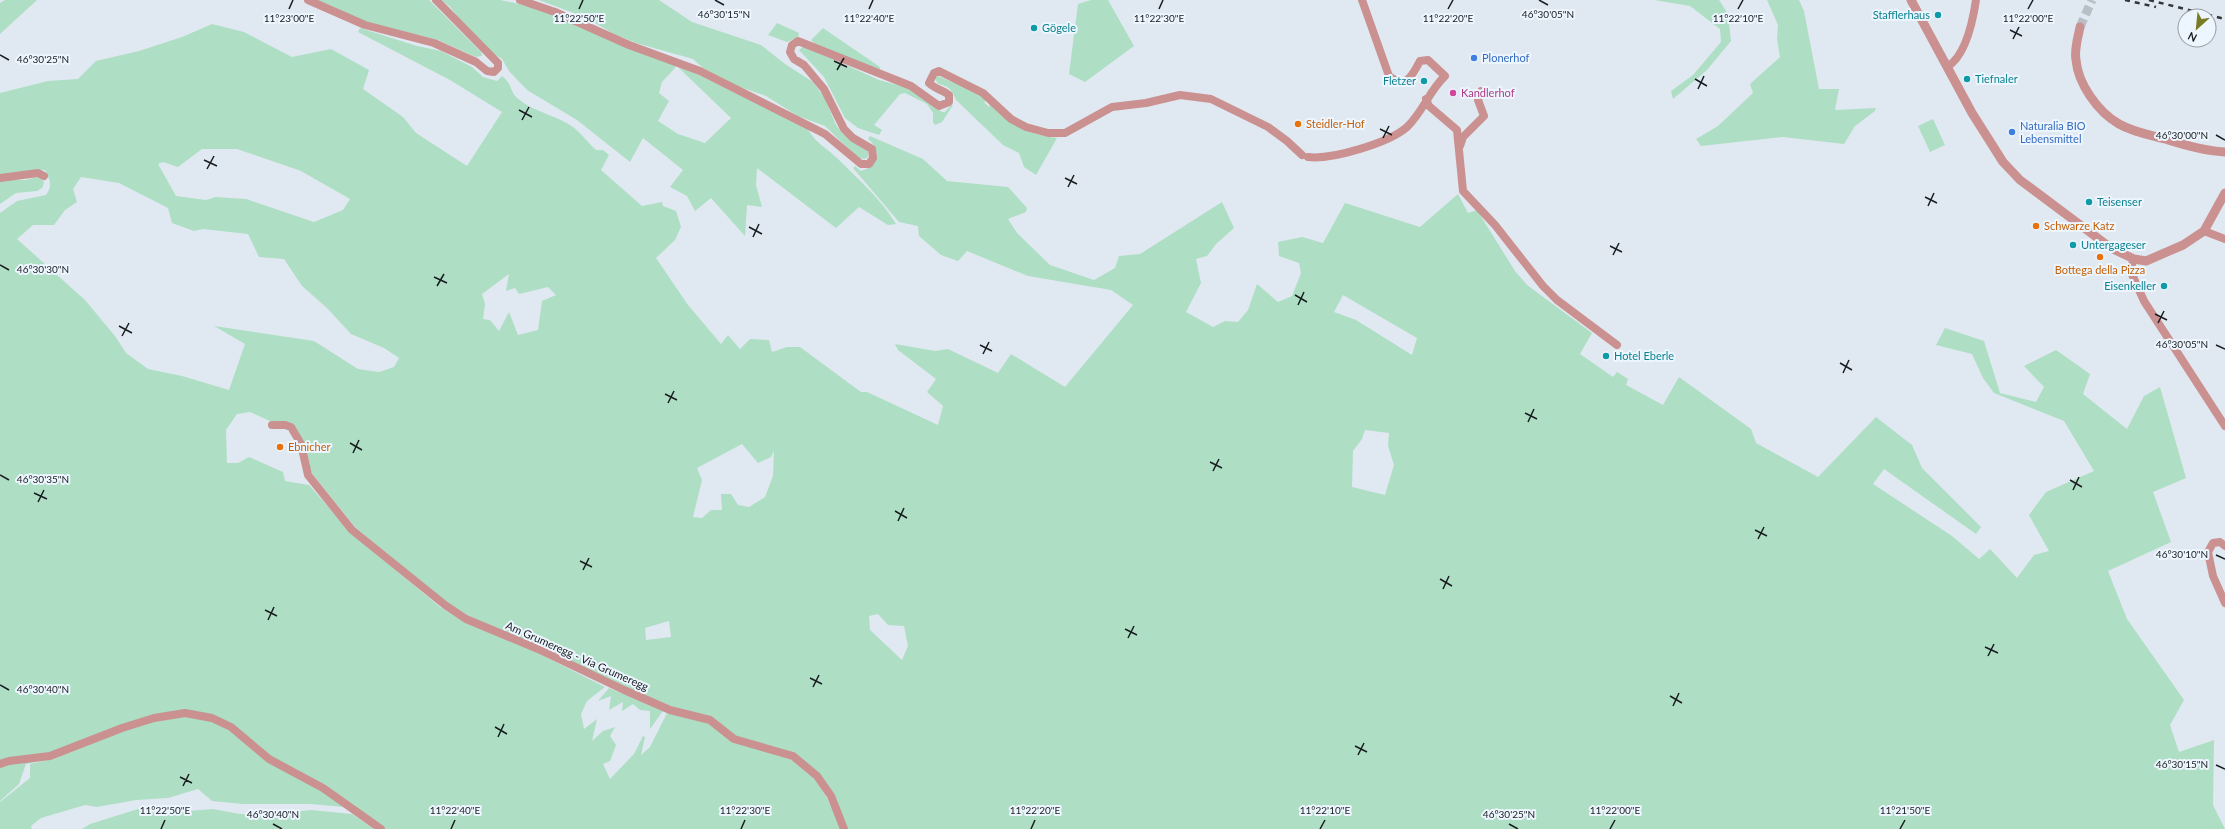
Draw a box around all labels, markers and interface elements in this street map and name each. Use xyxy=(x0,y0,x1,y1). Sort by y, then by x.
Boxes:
text: 46°30'15"N xyxy=(698,8,750,20)
text: 46°30'05"N xyxy=(1522,8,1574,20)
place label: Stafflerhaus xyxy=(1873,8,1930,21)
north arrow xyxy=(2177,8,2217,48)
marker: Stafflerhaus xyxy=(1933,10,1943,20)
text: 11°23'00"E xyxy=(264,12,314,24)
text: 11°22'50"E xyxy=(554,12,604,24)
text: 11°22'40"E xyxy=(844,12,894,24)
text: 11°22'30"E xyxy=(1134,12,1184,24)
text: 11°22'20"E xyxy=(1423,12,1473,24)
text: 11°22'10"E xyxy=(1713,12,1763,24)
text: 11°22'00"E xyxy=(2003,12,2053,24)
place label: Gögele xyxy=(1042,21,1076,34)
marker: Gögele xyxy=(1029,23,1039,33)
text: N xyxy=(2186,30,2199,45)
place label: Plonerhof xyxy=(1482,51,1530,64)
text: 46°30'25"N xyxy=(17,53,69,65)
marker: Plonerhof xyxy=(1469,53,1479,63)
place label: Tiefnaler xyxy=(1975,72,2018,85)
place label: Fletzer xyxy=(1383,74,1416,87)
marker: Tiefnaler xyxy=(1962,74,1972,84)
marker: Fletzer xyxy=(1419,76,1429,86)
place label: Kandlerhof xyxy=(1461,86,1515,99)
marker: Kandlerhof xyxy=(1448,88,1458,98)
place label: Steidler-Hof xyxy=(1306,117,1365,130)
marker: Steidler-Hof xyxy=(1293,119,1303,129)
place label: Naturalia BIO Lebensmittel xyxy=(2020,119,2086,145)
marker: Naturalia BIO Lebensmittel xyxy=(2007,127,2017,137)
text: 46°30'00"N xyxy=(2156,129,2208,141)
place label: Teisenser xyxy=(2097,195,2142,208)
marker: Teisenser xyxy=(2084,197,2094,207)
place label: Schwarze Katz xyxy=(2044,219,2114,232)
marker: Schwarze Katz xyxy=(2031,221,2041,231)
place label: Untergageser xyxy=(2081,238,2146,251)
marker: Untergageser xyxy=(2068,240,2078,250)
marker: Bottega della Pizza xyxy=(2095,252,2105,262)
text: 46°30'30"N xyxy=(17,263,69,275)
place label: Bottega della Pizza xyxy=(2055,263,2145,276)
place label: Eisenkeller xyxy=(2104,279,2156,292)
marker: Eisenkeller xyxy=(2159,281,2169,291)
text: 46°30'05"N xyxy=(2156,338,2208,350)
place label: Hotel Eberle xyxy=(1614,349,1674,362)
marker: Hotel Eberle xyxy=(1601,351,1611,361)
place label: Ebnicher xyxy=(288,440,330,453)
marker: Ebnicher xyxy=(275,442,285,452)
text: 46°30'35"N xyxy=(17,473,69,485)
text: 46°30'10"N xyxy=(2156,548,2208,560)
street label: Am Grumeregg - Via Grumeregg xyxy=(504,618,651,693)
text: 46°30'40"N xyxy=(17,683,69,695)
text: 46°30'15"N xyxy=(2156,758,2208,770)
text: 11°22'50"E xyxy=(140,804,190,816)
text: 11°22'40"E xyxy=(430,804,480,816)
text: 11°22'30"E xyxy=(720,804,770,816)
text: 11°22'20"E xyxy=(1010,804,1060,816)
text: 11°22'10"E xyxy=(1300,804,1350,816)
text: 11°22'00"E xyxy=(1590,804,1640,816)
text: 11°21'50"E xyxy=(1880,804,1930,816)
text: 46°30'40"N xyxy=(247,808,299,820)
text: 46°30'25"N xyxy=(1483,808,1535,820)

